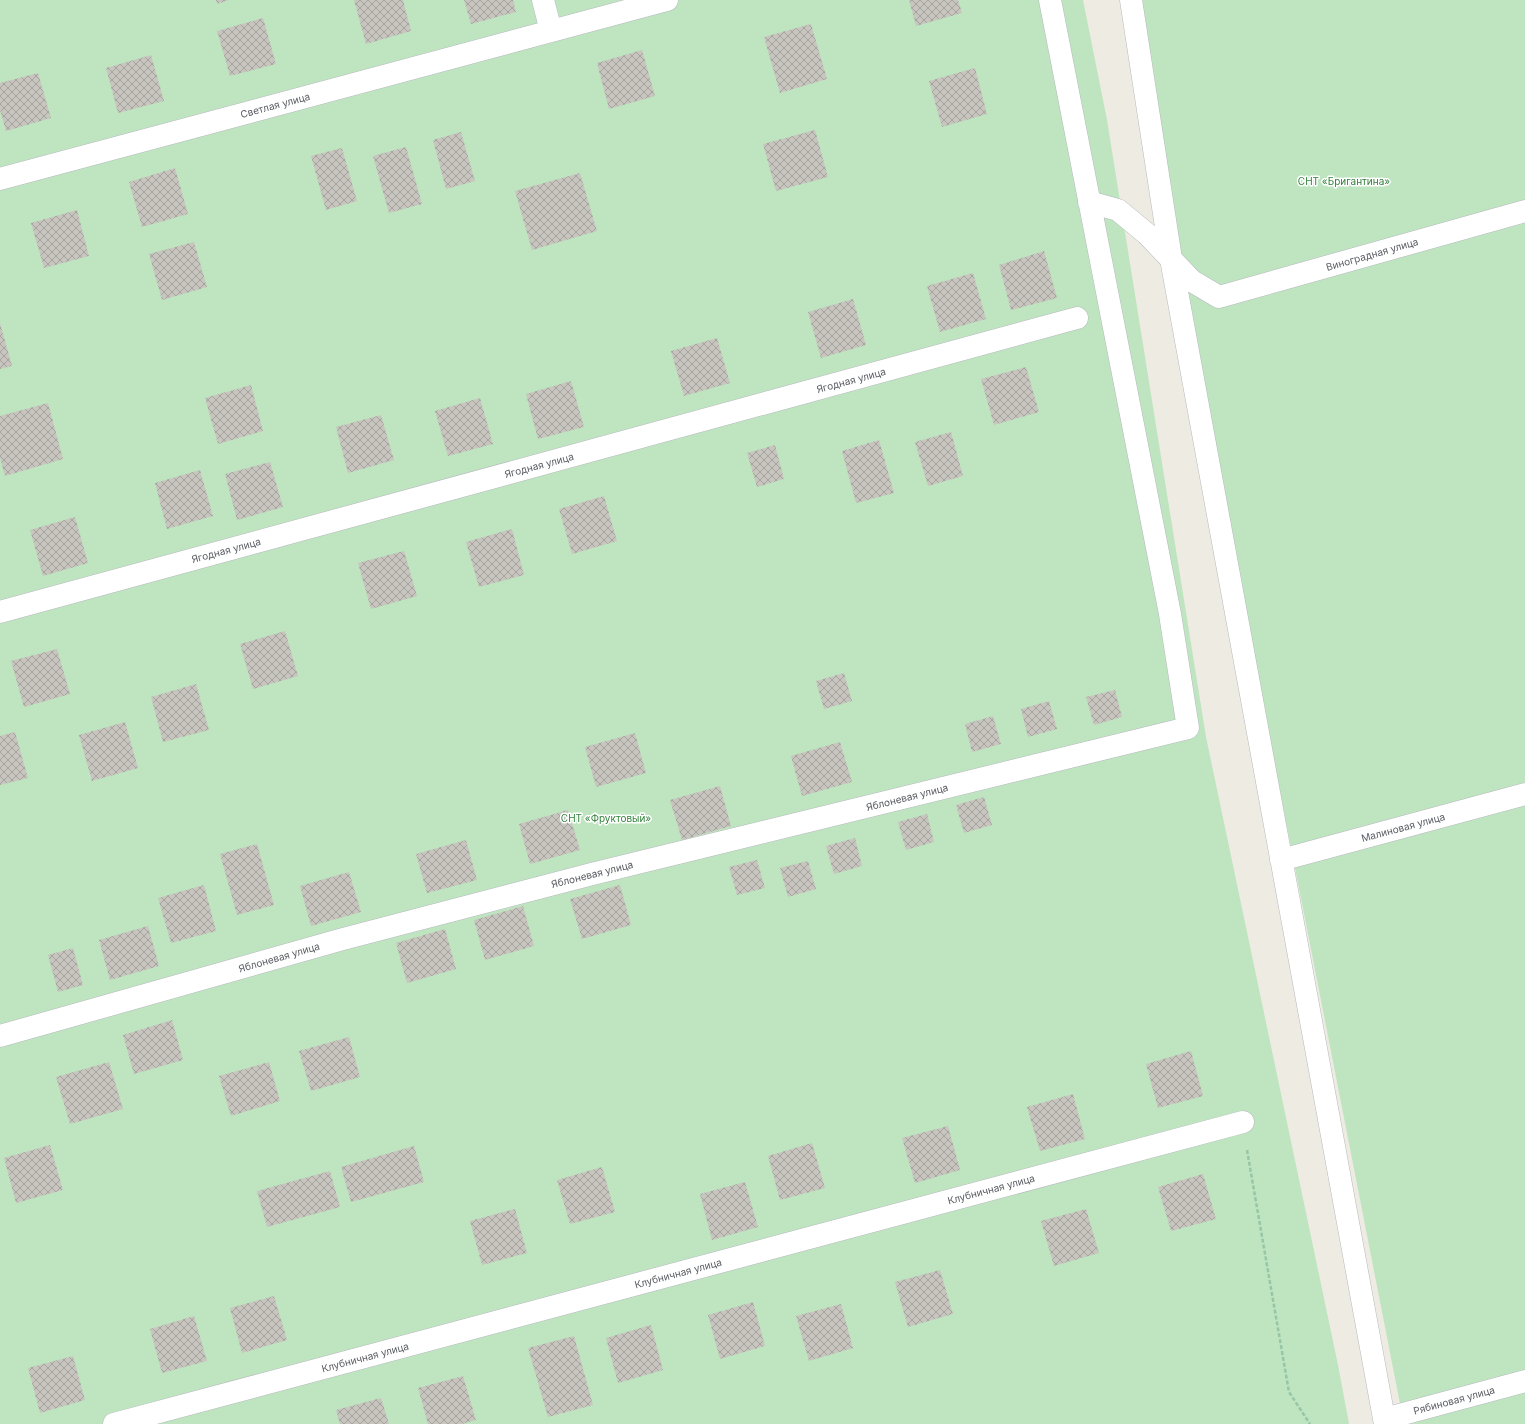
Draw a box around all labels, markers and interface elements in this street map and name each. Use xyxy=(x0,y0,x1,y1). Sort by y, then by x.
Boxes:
street label: Светлая улица xyxy=(239,90,311,120)
park label: СНТ «Бригантина» xyxy=(1298,175,1390,187)
street label: Виноградная улица xyxy=(1325,235,1419,273)
street label: Ягодная улица xyxy=(815,365,887,395)
street label: Ягодная улица xyxy=(503,450,575,480)
street label: Ягодная улица xyxy=(190,535,262,565)
street label: Яблоневая улица xyxy=(865,781,949,813)
street label: Малиновая улица xyxy=(1360,810,1446,844)
park label: СНТ «Фруктовый» xyxy=(561,812,651,824)
street label: Яблоневая улица xyxy=(550,858,634,890)
street label: Яблоневая улица xyxy=(237,940,321,974)
street label: Клубничная улица xyxy=(946,1172,1036,1206)
street label: Клубничная улица xyxy=(633,1256,723,1290)
street label: Клубничная улица xyxy=(320,1340,410,1374)
street label: Рябиновая улица xyxy=(1412,1383,1496,1417)

